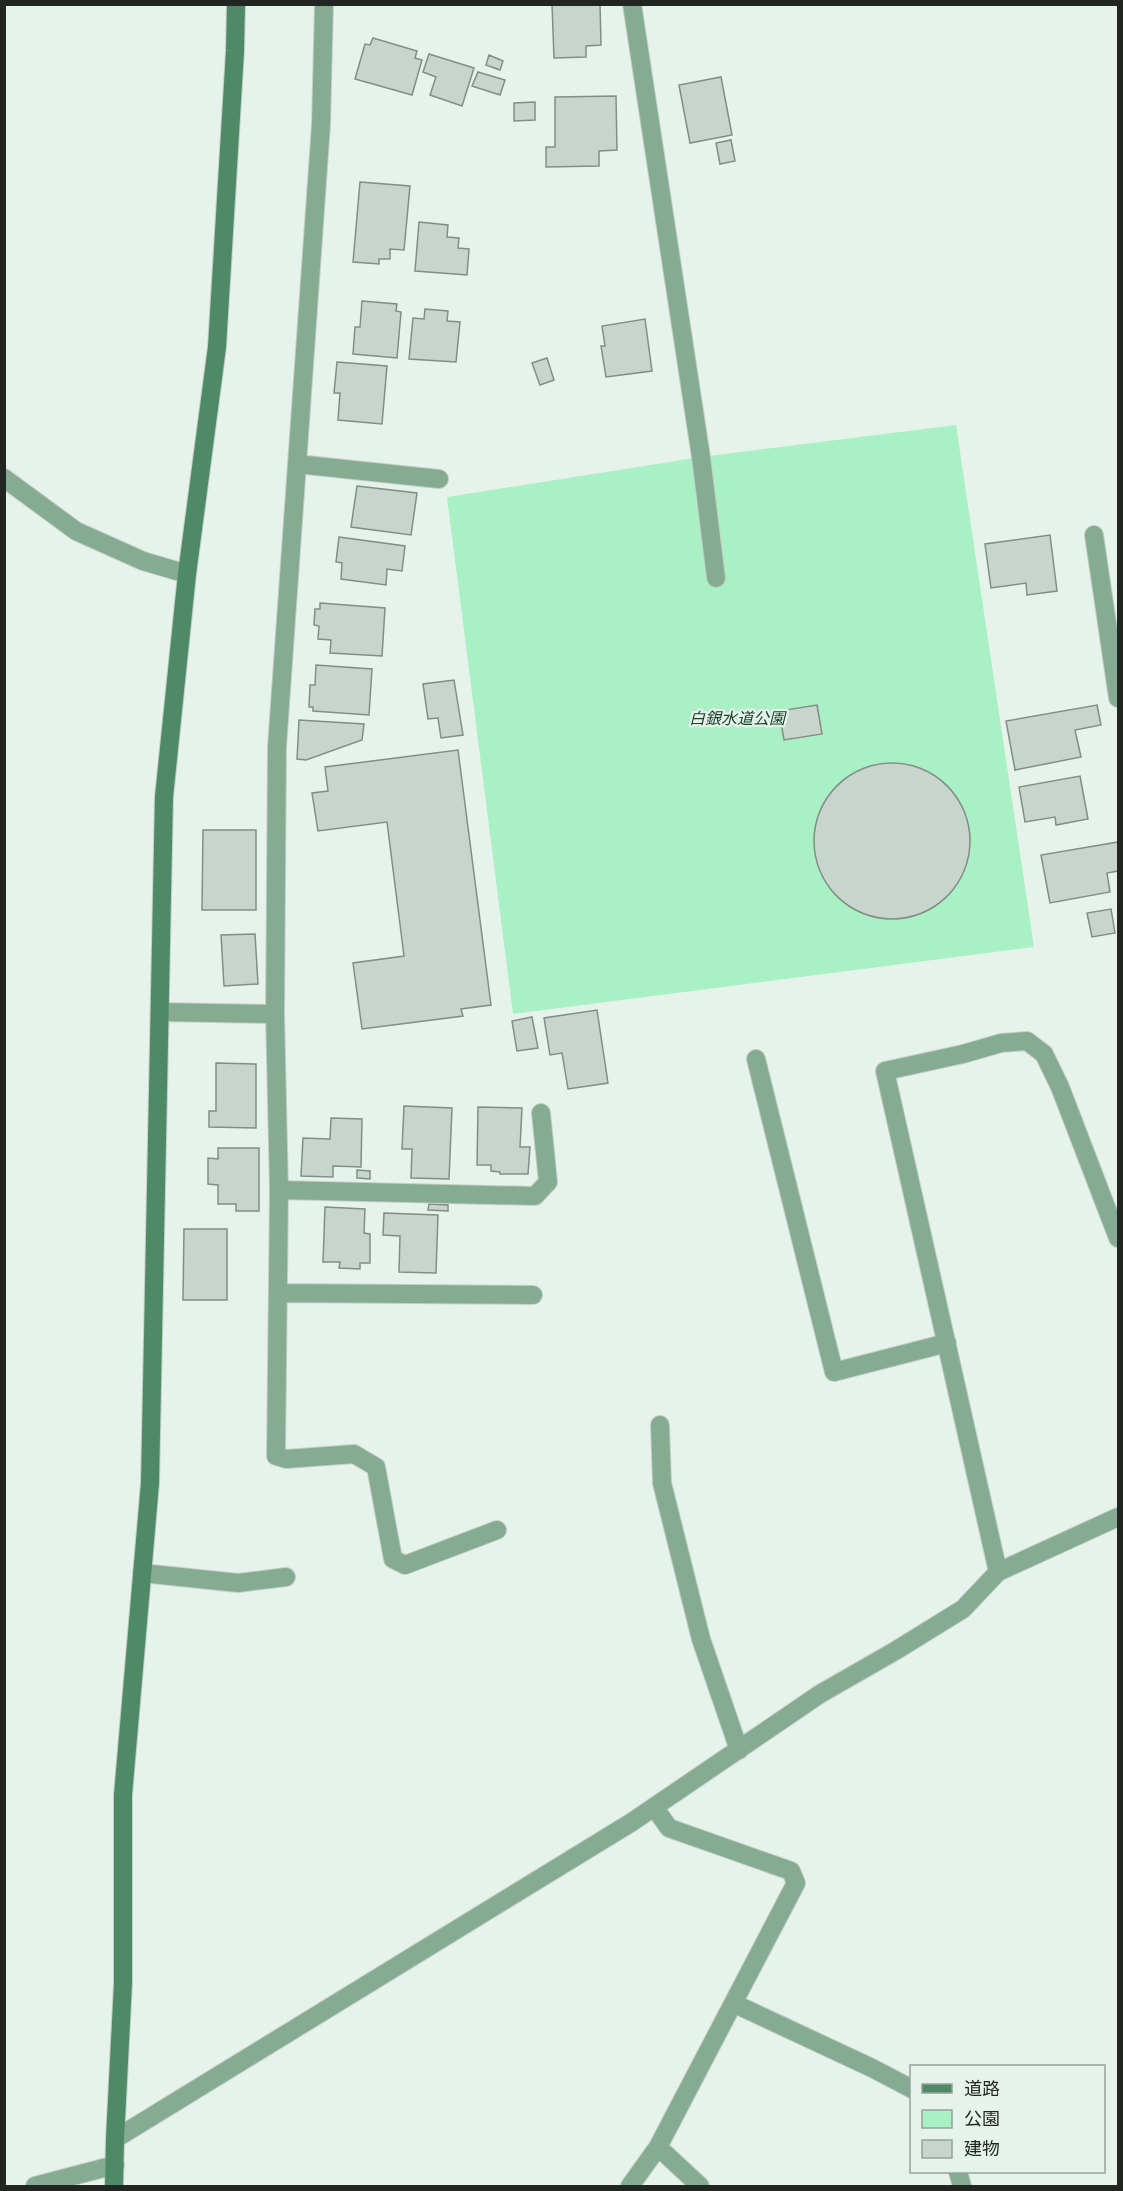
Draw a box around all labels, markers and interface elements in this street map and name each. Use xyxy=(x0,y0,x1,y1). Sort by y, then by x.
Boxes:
park label: 白銀水道公園 xyxy=(689,710,787,727)
legend xyxy=(910,2065,1105,2173)
text: 道路 xyxy=(964,2079,1000,2099)
text: 公園 xyxy=(964,2109,1000,2129)
text: 建物 xyxy=(964,2139,1000,2159)

